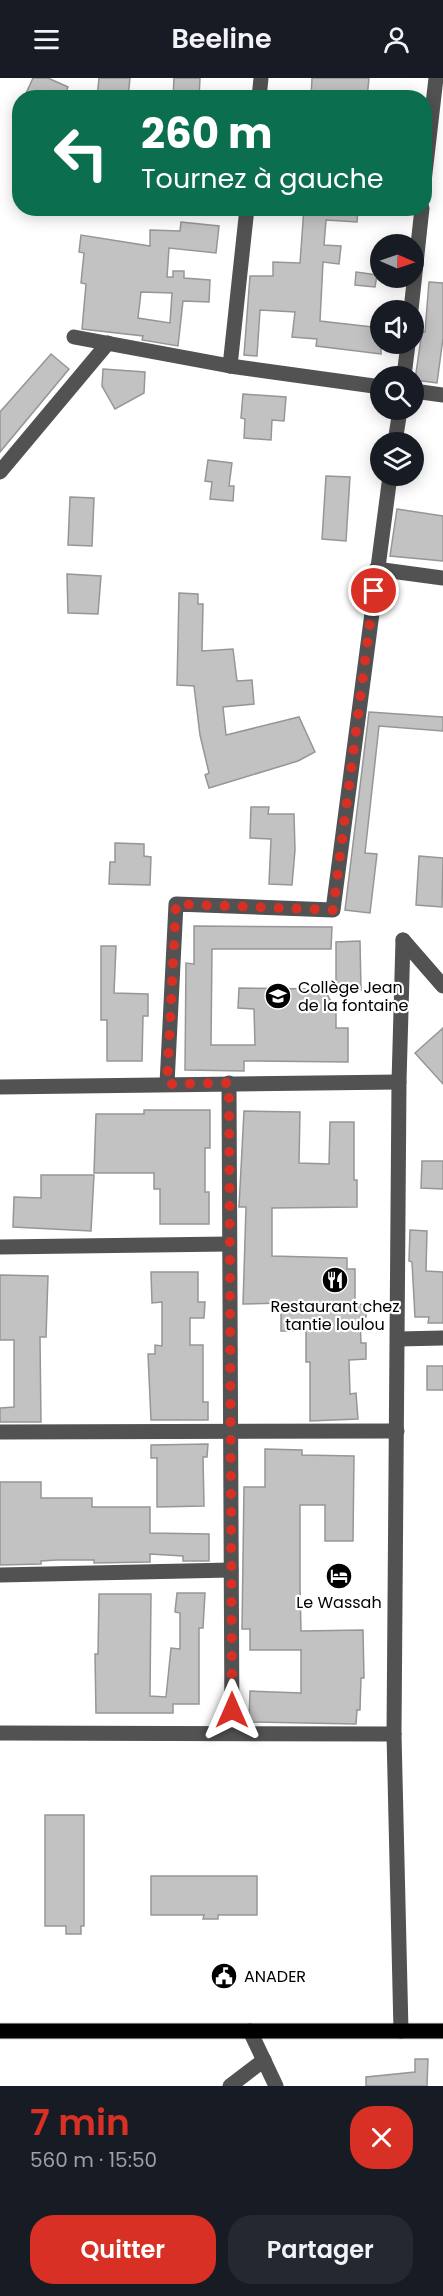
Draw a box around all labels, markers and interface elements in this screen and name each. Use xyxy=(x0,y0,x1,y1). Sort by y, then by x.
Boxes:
text: Beeline xyxy=(171,20,272,57)
icon: menu xyxy=(30,23,63,56)
icon: person xyxy=(380,23,413,56)
text: 260 m xyxy=(141,104,273,163)
icon: left xyxy=(42,114,120,192)
text: Tournez à gauche xyxy=(141,160,383,197)
north arrow xyxy=(370,234,424,288)
map controls xyxy=(370,234,424,486)
button: sound xyxy=(370,300,424,354)
button: search xyxy=(370,366,424,420)
button: layers xyxy=(370,432,424,486)
pin xyxy=(348,565,399,616)
icon: arrive xyxy=(357,574,390,607)
place label: Collège Jean de la fontaine xyxy=(298,976,409,1017)
school or university icon: Collège Jean de la fontaine xyxy=(263,981,293,1011)
restaurant icon: Restaurant chez tantie loulou xyxy=(320,1265,350,1295)
place label: Restaurant chez tantie loulou xyxy=(270,1295,400,1336)
hotel icon: Le Wassah xyxy=(324,1561,354,1591)
place label: Le Wassah xyxy=(296,1591,382,1614)
position arrow xyxy=(200,1678,264,1742)
public building icon: ANADER xyxy=(209,1961,239,1991)
place label: ANADER xyxy=(244,1965,306,1988)
text: 7 min xyxy=(30,2097,130,2148)
button: close xyxy=(350,2106,413,2169)
text: 560 m · 15:50 xyxy=(30,2146,157,2174)
button: Quitter xyxy=(30,2215,216,2284)
button: Partager xyxy=(228,2215,413,2284)

